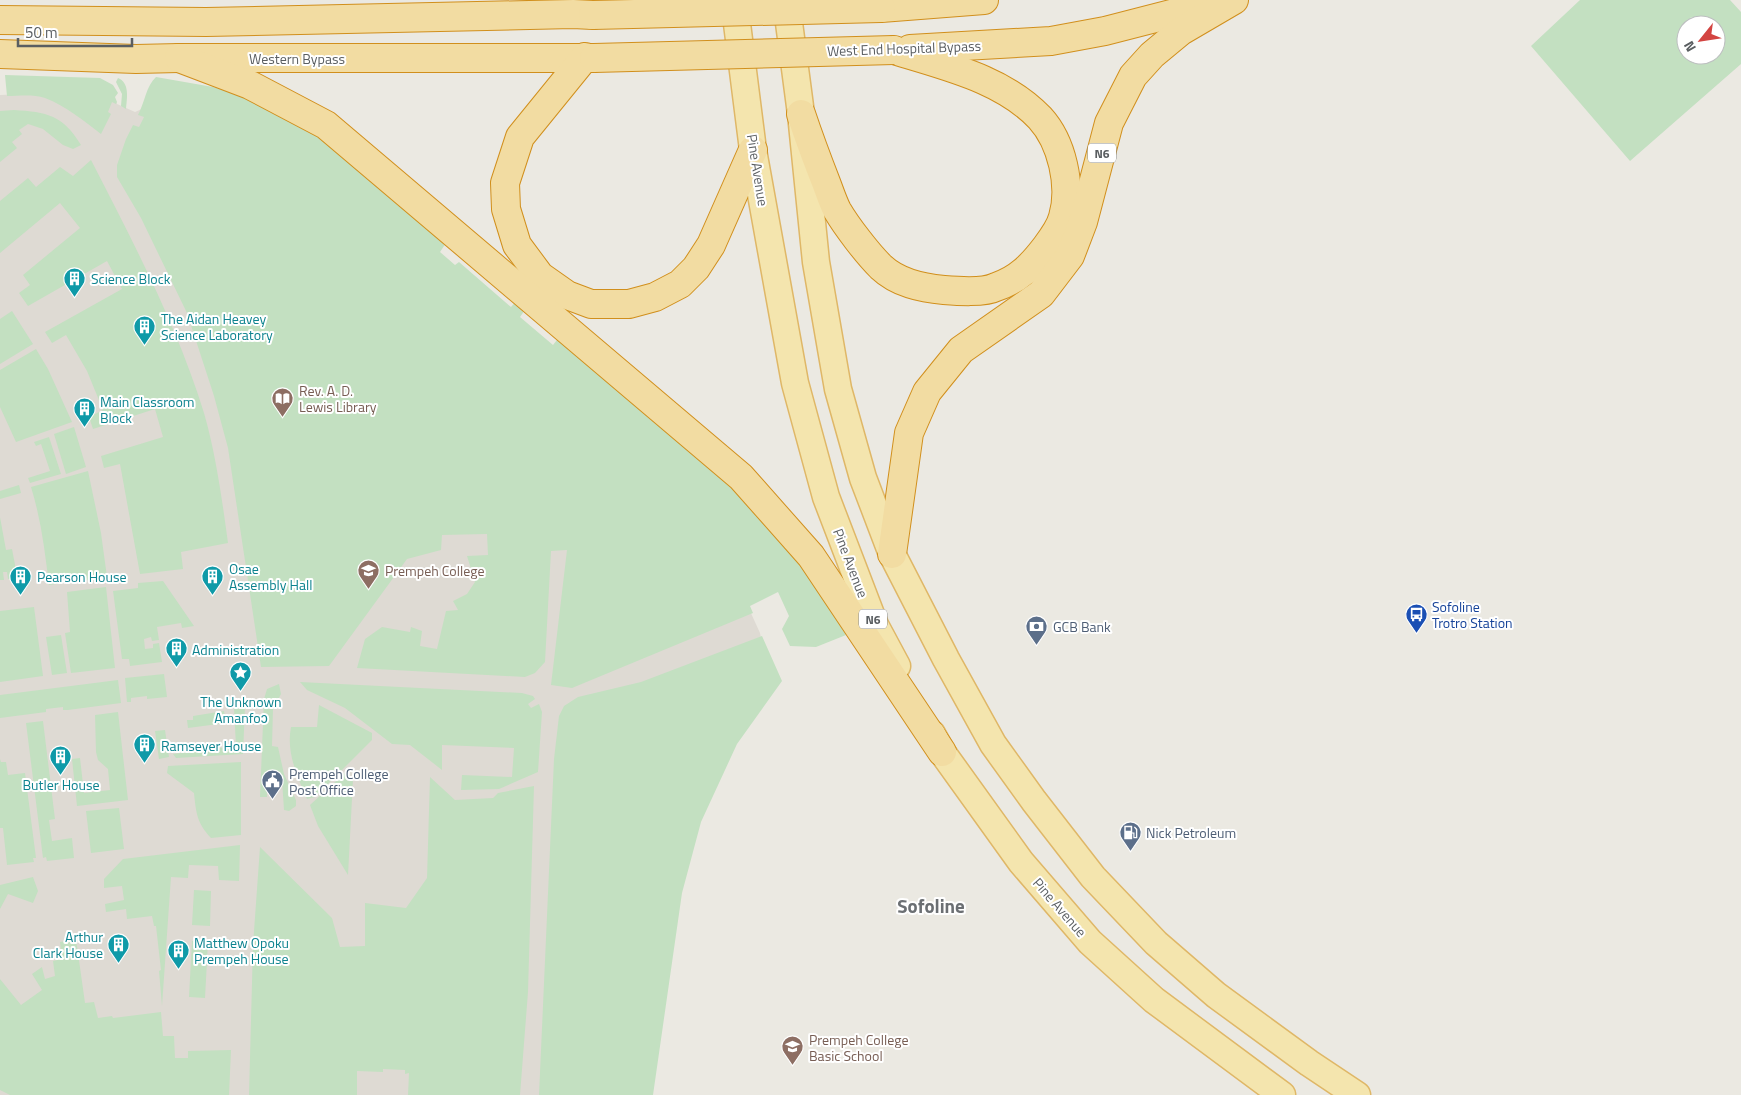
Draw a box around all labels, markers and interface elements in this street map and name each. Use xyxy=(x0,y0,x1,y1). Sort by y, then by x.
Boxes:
scale bar xyxy=(18,15,131,47)
north arrow xyxy=(1676,15,1726,65)
text: 50 m xyxy=(25,21,58,44)
street label: West End Hospital Bypass xyxy=(827,35,981,61)
text: N xyxy=(1678,37,1701,56)
street label: Western Bypass xyxy=(249,48,345,69)
street label: Pine Avenue xyxy=(742,132,774,208)
road number: N6 xyxy=(1088,144,1116,162)
building icon: Science Block xyxy=(63,266,87,297)
place label: Science Block xyxy=(91,268,171,289)
place label: The Aidan Heavey Science Laboratory xyxy=(161,308,273,345)
building icon: The Aidan Heavey Science Laboratory xyxy=(133,314,157,345)
place label: Rev. A. D. Lewis Library xyxy=(299,380,377,417)
library icon: Rev. A. D. Lewis Library xyxy=(271,386,295,417)
place label: Main Classroom Block xyxy=(100,391,195,428)
building icon: Main Classroom Block xyxy=(72,397,96,428)
street label: Pine Avenue xyxy=(828,525,874,601)
place label: Osae Assembly Hall xyxy=(229,558,313,595)
school or university icon: Prempeh College xyxy=(357,558,381,589)
place label: Prempeh College xyxy=(385,560,485,581)
building icon: Pearson House xyxy=(9,564,33,595)
building icon: Osae Assembly Hall xyxy=(201,564,225,595)
place label: Pearson House xyxy=(37,566,126,587)
place label: Sofoline Trotro Station xyxy=(1432,596,1513,633)
bus stop icon: Sofoline Trotro Station xyxy=(1404,602,1428,633)
road number: N6 xyxy=(859,610,887,628)
bank icon: GCB Bank xyxy=(1025,614,1049,645)
place label: GCB Bank xyxy=(1053,616,1111,637)
building icon: Administration xyxy=(164,637,188,668)
place label: Administration xyxy=(192,639,279,660)
place icon: The Unknown Amanfoɔ xyxy=(229,661,253,692)
place label: The Unknown Amanfoɔ xyxy=(200,691,282,728)
building icon: Ramseyer House xyxy=(133,733,157,764)
place label: Ramseyer House xyxy=(161,735,261,756)
building icon: Butler House xyxy=(49,744,73,775)
place label: Prempeh College Post Office xyxy=(289,763,389,800)
public building icon: Prempeh College Post Office xyxy=(261,769,285,800)
place label: Butler House xyxy=(23,774,100,795)
fuel station icon: Nick Petroleum xyxy=(1118,820,1142,851)
place label: Nick Petroleum xyxy=(1146,822,1236,843)
street label: Pine Avenue xyxy=(1028,873,1092,941)
district label: Sofoline xyxy=(897,891,965,920)
place label: Arthur Clark House xyxy=(33,926,103,963)
building icon: Arthur Clark House xyxy=(107,932,131,963)
place label: Matthew Opoku Prempeh House xyxy=(194,932,289,969)
building icon: Matthew Opoku Prempeh House xyxy=(166,938,190,969)
place label: Prempeh College Basic School xyxy=(809,1029,909,1066)
school or university icon: Prempeh College Basic School xyxy=(781,1035,805,1066)

